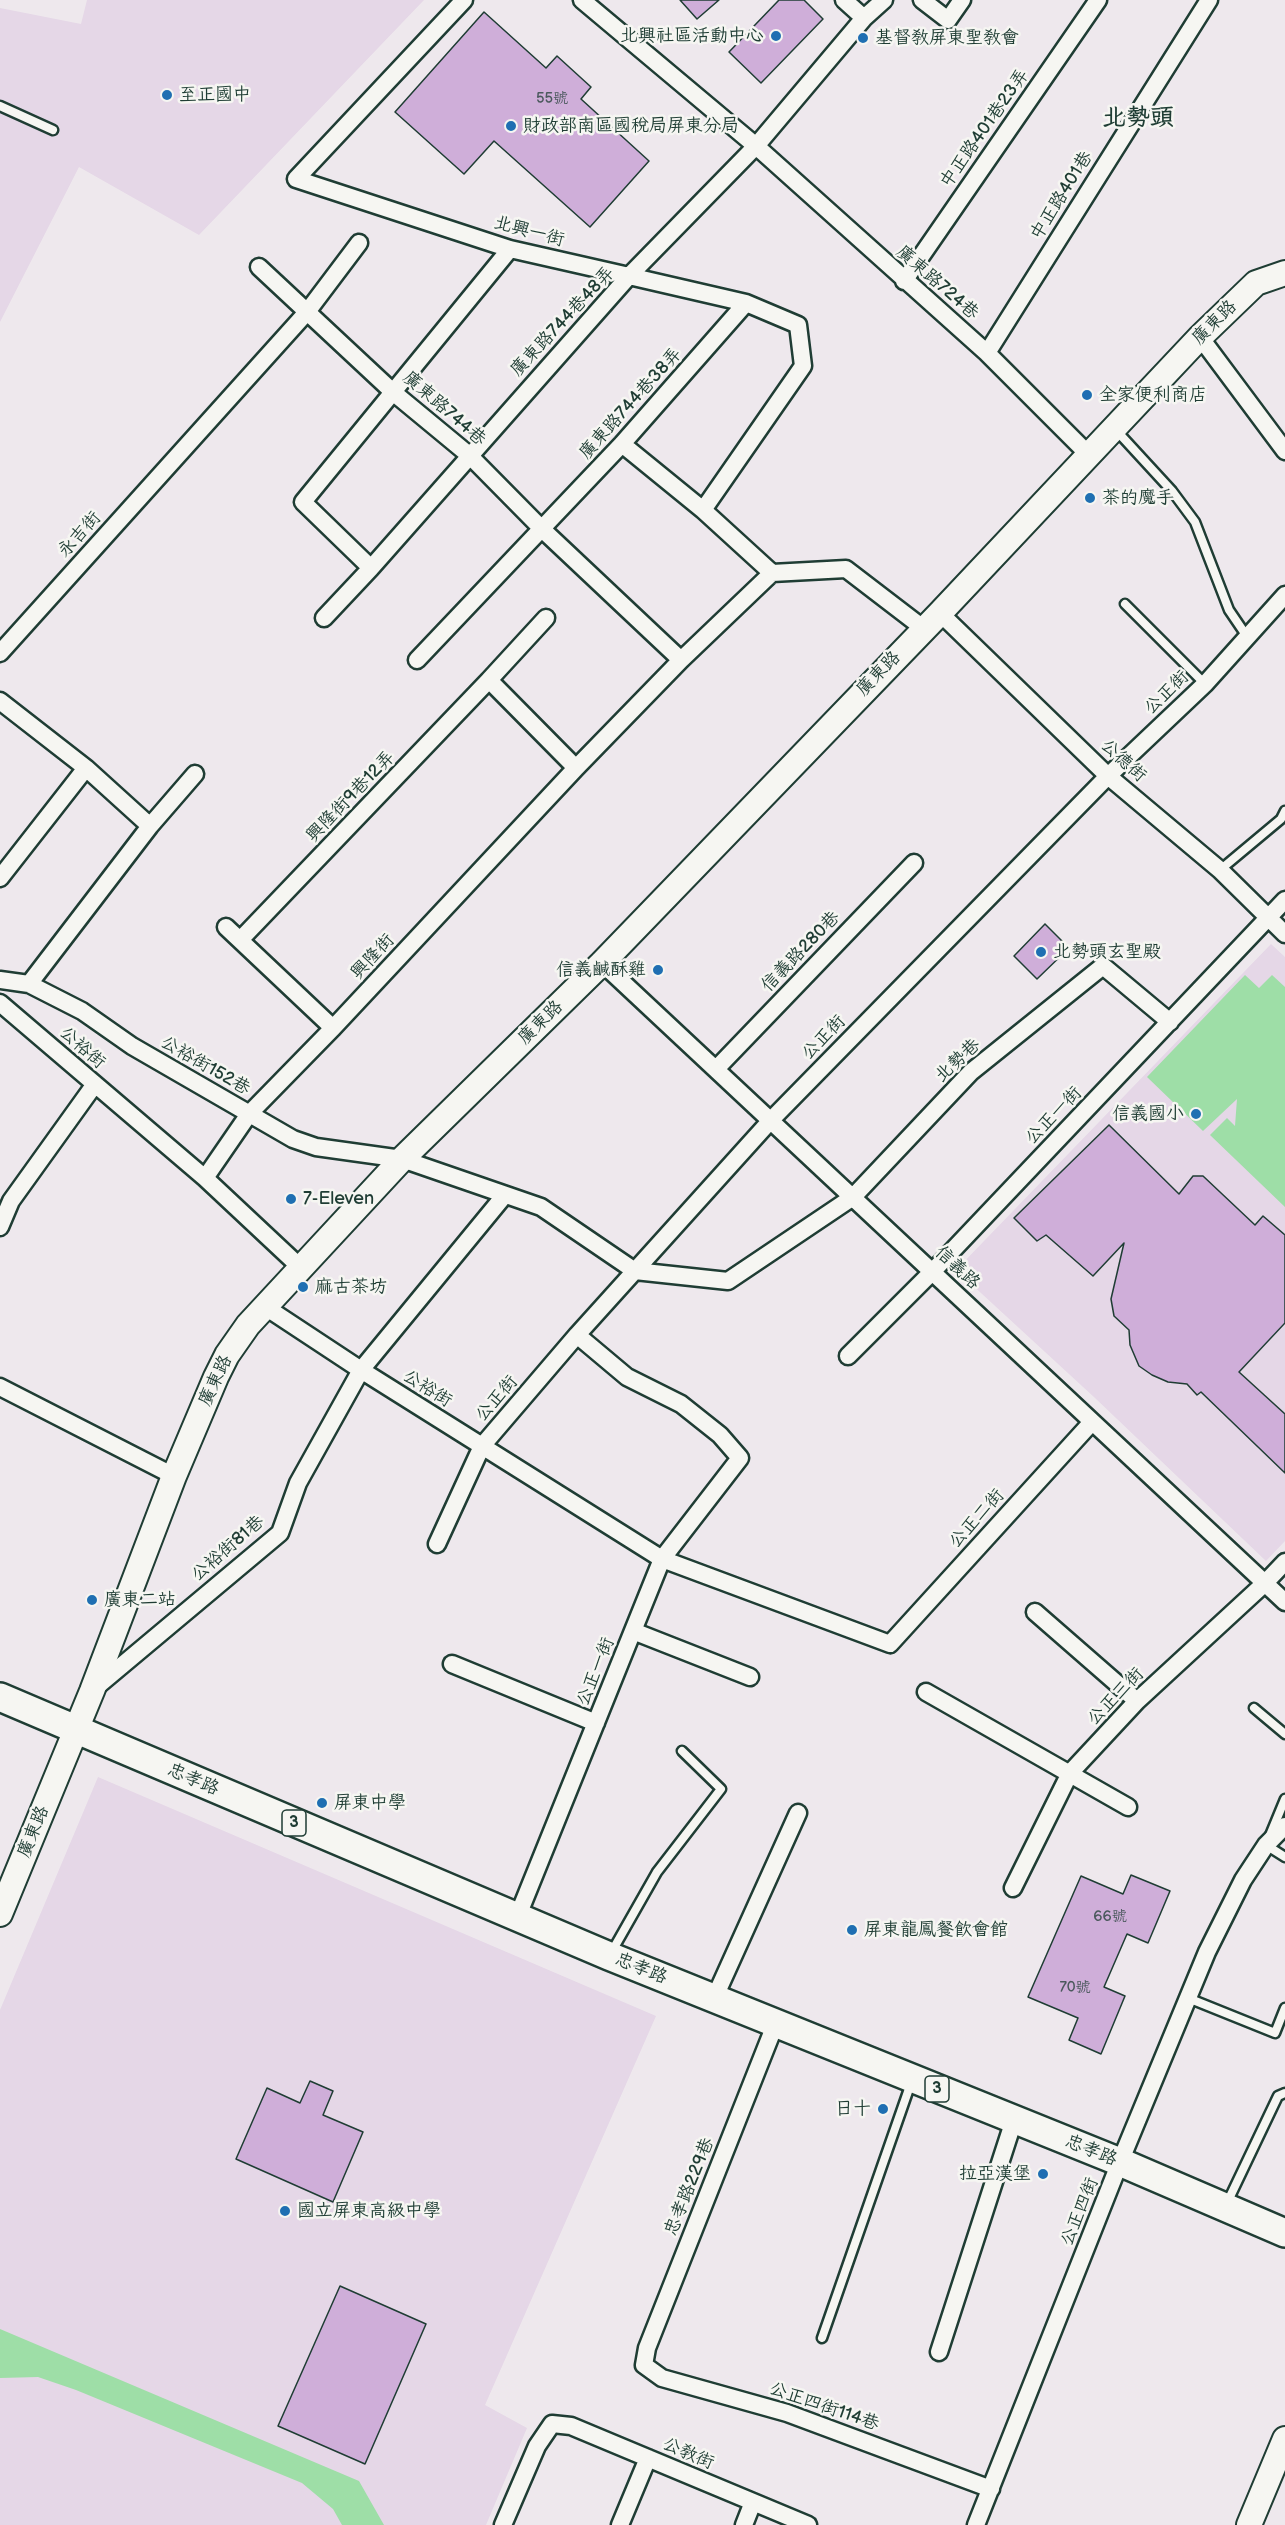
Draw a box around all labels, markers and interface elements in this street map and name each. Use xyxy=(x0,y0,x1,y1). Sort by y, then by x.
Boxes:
place label: 北興社區活動中心 xyxy=(620,25,764,47)
place label: 基督教屏東聖教會 xyxy=(875,27,1019,49)
marker: 北興社區活動中心 xyxy=(769,29,783,43)
marker: 基督教屏東聖教會 xyxy=(856,31,870,45)
street label: 中正路401巷23弄 xyxy=(936,66,1034,192)
place label: 至正國中 xyxy=(179,84,251,106)
marker: 至正國中 xyxy=(160,88,174,102)
house number: 55號 xyxy=(536,90,568,108)
district label: 北勢頭 xyxy=(1102,105,1174,133)
place label: 財政部南區國稅局屏東分局 xyxy=(523,115,739,137)
marker: 財政部南區國稅局屏東分局 xyxy=(504,119,518,133)
street label: 中正路401巷 xyxy=(1026,148,1098,244)
street label: 北興一街 xyxy=(491,212,567,252)
street label: 廣東路724巷 xyxy=(891,241,983,325)
street label: 廣東路744巷48弄 xyxy=(507,263,619,381)
street label: 廣東路 xyxy=(1188,296,1242,350)
street label: 廣東路744巷38弄 xyxy=(575,344,687,464)
street label: 廣東路744巷 xyxy=(398,367,490,451)
place label: 全家便利商店 xyxy=(1099,384,1207,406)
marker: 全家便利商店 xyxy=(1080,388,1094,402)
place label: 茶的魔手 xyxy=(1102,487,1174,509)
marker: 茶的魔手 xyxy=(1083,491,1097,505)
street label: 永吉街 xyxy=(54,508,106,562)
street label: 廣東路 xyxy=(852,647,906,701)
street label: 公正街 xyxy=(1140,666,1194,720)
street label: 公德街 xyxy=(1096,735,1150,787)
street label: 興隆街9巷12弄 xyxy=(302,747,400,847)
street label: 信義路280巷 xyxy=(757,907,845,997)
street label: 興隆街 xyxy=(347,930,399,984)
place label: 北勢頭玄聖殿 xyxy=(1053,941,1161,963)
marker: 北勢頭玄聖殿 xyxy=(1034,945,1048,959)
place label: 信義鹹酥雞 xyxy=(556,959,646,981)
marker: 信義鹹酥雞 xyxy=(651,963,665,977)
street label: 廣東路 xyxy=(514,996,568,1050)
street label: 公正街 xyxy=(797,1011,851,1065)
street label: 公裕街 xyxy=(55,1022,109,1074)
street label: 公裕街152巷 xyxy=(156,1032,254,1100)
street label: 北勢巷 xyxy=(931,1035,985,1087)
street label: 公正一街 xyxy=(1021,1083,1087,1149)
place label: 信義國小 xyxy=(1112,1103,1184,1125)
marker: 信義國小 xyxy=(1189,1107,1203,1121)
place label: 7-Eleven xyxy=(303,1188,374,1210)
marker: 7-Eleven xyxy=(284,1192,298,1206)
street label: 信義路 xyxy=(930,1242,984,1294)
place label: 麻古茶坊 xyxy=(315,1276,387,1298)
marker: 麻古茶坊 xyxy=(296,1280,310,1294)
street label: 廣東路 xyxy=(195,1352,237,1410)
street label: 公裕街 xyxy=(398,1366,456,1412)
street label: 公正街 xyxy=(471,1372,523,1426)
street label: 公正二街 xyxy=(945,1485,1009,1553)
street label: 公裕街81巷 xyxy=(187,1512,269,1586)
place label: 廣東二站 xyxy=(104,1589,176,1611)
marker: 廣東二站 xyxy=(85,1593,99,1607)
street label: 公正一街 xyxy=(573,1635,619,1709)
street label: 公正三街 xyxy=(1083,1664,1149,1730)
street label: 忠孝路 xyxy=(164,1760,222,1800)
place label: 屏東中學 xyxy=(334,1792,406,1814)
marker: 屏東中學 xyxy=(315,1796,329,1810)
street label: 廣東路 xyxy=(14,1803,54,1861)
road number: 3 xyxy=(282,1810,306,1836)
house number: 66號 xyxy=(1093,1908,1127,1926)
place label: 屏東龍鳳餐飲會館 xyxy=(864,1919,1008,1941)
marker: 屏東龍鳳餐飲會館 xyxy=(845,1923,859,1937)
street label: 忠孝路 xyxy=(612,1949,670,1989)
house number: 70號 xyxy=(1059,1979,1091,1997)
road number: 3 xyxy=(925,2076,949,2102)
place label: 日十 xyxy=(835,2098,871,2120)
marker: 日十 xyxy=(876,2102,890,2116)
street label: 忠孝路 xyxy=(1062,2131,1120,2171)
street label: 忠孝路229巷 xyxy=(661,2135,719,2239)
place label: 拉亞漢堡 xyxy=(959,2163,1031,2185)
marker: 拉亞漢堡 xyxy=(1036,2167,1050,2181)
street label: 公正四街 xyxy=(1057,2175,1103,2249)
place label: 國立屏東高級中學 xyxy=(297,2200,441,2222)
marker: 國立屏東高級中學 xyxy=(278,2204,292,2218)
street label: 公正四街114巷 xyxy=(766,2378,882,2436)
street label: 公教街 xyxy=(659,2434,717,2474)

